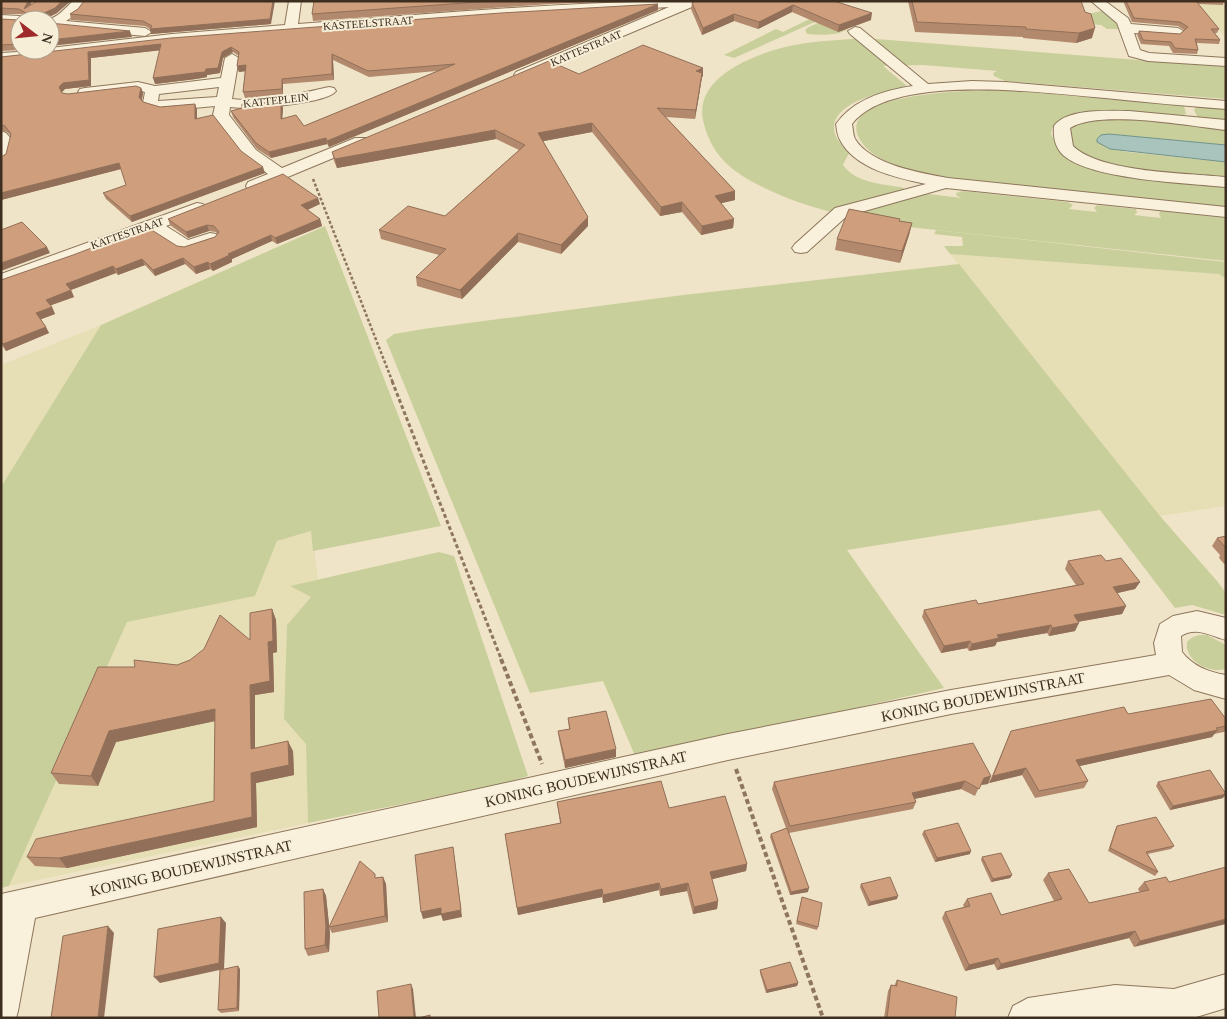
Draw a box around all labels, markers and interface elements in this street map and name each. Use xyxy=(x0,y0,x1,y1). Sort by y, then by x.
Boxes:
north arrow xyxy=(10,10,60,60)
street label: KASTEELSTRAAT xyxy=(322,14,414,32)
street label: KATTESTRAAT xyxy=(548,27,624,68)
text: N xyxy=(38,32,56,45)
street label: KATTEPLEIN xyxy=(243,91,309,109)
street label: KATTESTRAAT xyxy=(89,215,165,251)
street label: KONING BOUDEWIJNSTRAAT xyxy=(880,669,1086,725)
street label: KONING BOUDEWIJNSTRAAT xyxy=(483,748,689,810)
street label: KONING BOUDEWIJNSTRAAT xyxy=(88,837,294,899)

